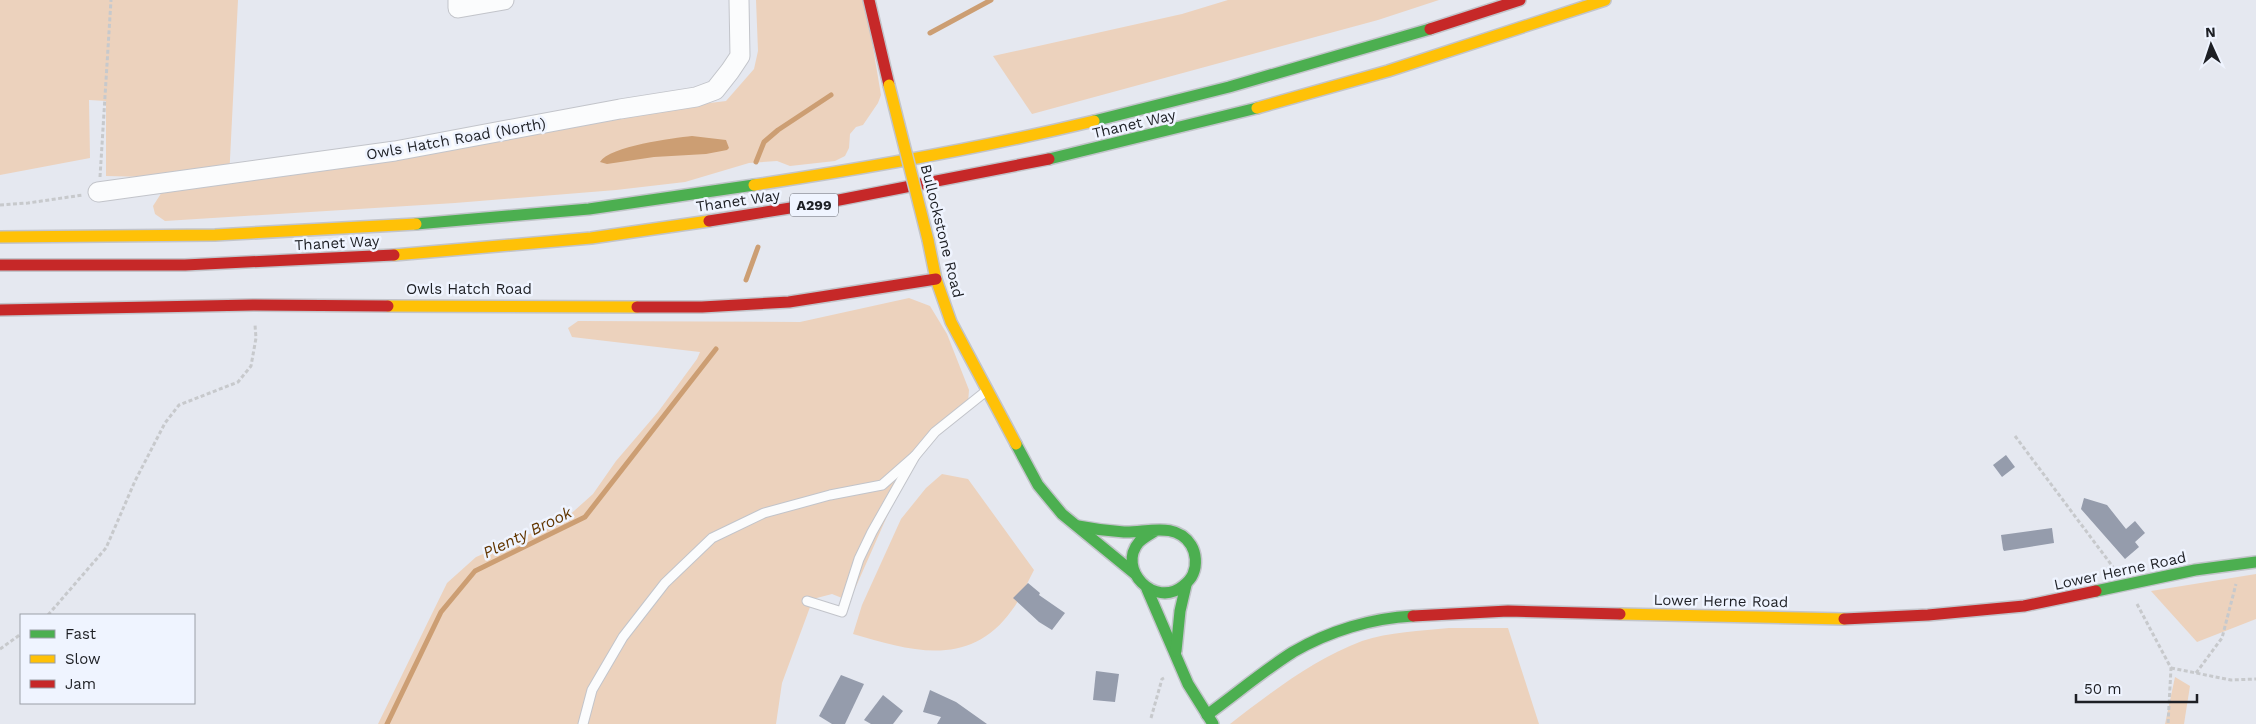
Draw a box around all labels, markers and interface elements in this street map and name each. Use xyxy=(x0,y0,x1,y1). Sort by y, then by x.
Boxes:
north arrow xyxy=(2186,20,2236,70)
text: N xyxy=(2205,24,2216,40)
street label: Thanet Way xyxy=(1091,106,1178,142)
street label: Owls Hatch Road (North) xyxy=(365,114,547,164)
street label: Bullockstone Road xyxy=(917,162,967,300)
street label: Thanet Way xyxy=(695,186,782,216)
road number: A299 xyxy=(790,194,838,216)
street label: Thanet Way xyxy=(294,232,380,254)
street label: Owls Hatch Road xyxy=(406,280,532,298)
water label: Plenty Brook xyxy=(480,502,576,562)
street label: Lower Herne Road xyxy=(2052,548,2188,594)
street label: Lower Herne Road xyxy=(1654,591,1788,611)
legend xyxy=(20,614,195,704)
text: Fast xyxy=(65,625,97,643)
text: Slow xyxy=(65,650,101,668)
scale bar xyxy=(2076,672,2197,704)
text: Jam xyxy=(65,675,96,693)
text: 50 m xyxy=(2084,680,2121,698)

